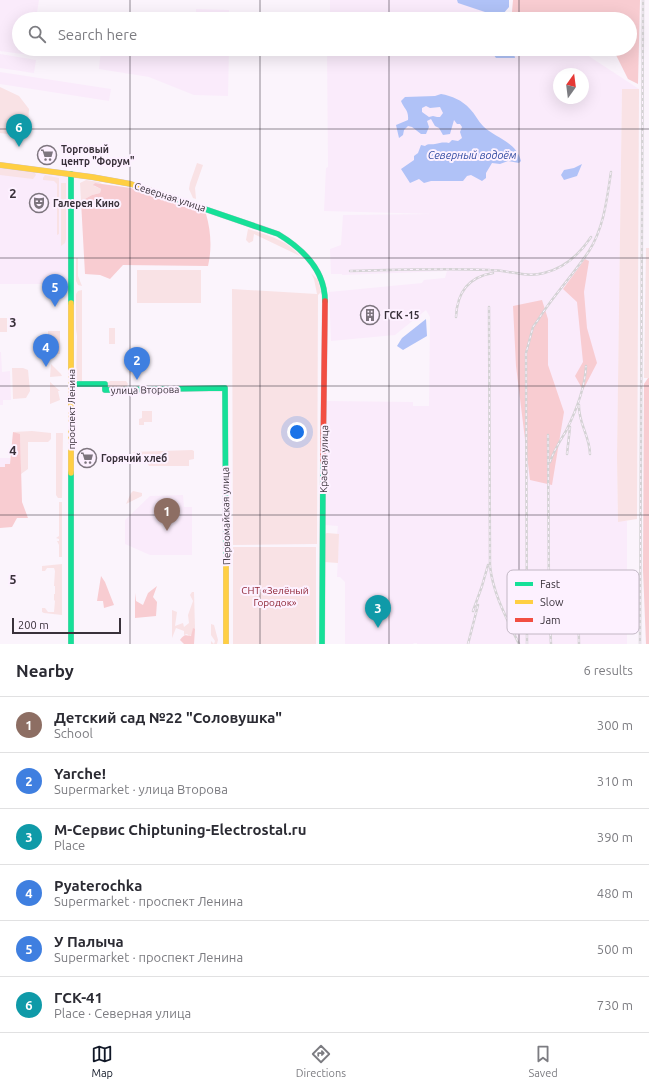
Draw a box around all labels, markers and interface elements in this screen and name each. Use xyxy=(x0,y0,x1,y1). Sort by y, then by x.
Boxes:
search box xyxy=(12,12,637,56)
icon: search xyxy=(26,23,48,45)
text: Search here xyxy=(58,26,137,43)
north arrow xyxy=(553,68,589,104)
pin: 6 xyxy=(6,114,32,147)
supermarket icon: Торговый центр "Форум" xyxy=(36,144,58,166)
place label: Торговый центр "Форум" xyxy=(61,144,135,167)
water label: Северный водоём xyxy=(428,149,516,161)
street label: Северная улица xyxy=(133,180,207,214)
text: 2 xyxy=(9,186,17,200)
theatre icon: Галерея Кино xyxy=(28,192,50,214)
place label: Галерея Кино xyxy=(53,198,120,209)
pin: 5 xyxy=(42,274,68,307)
building icon: ГСК -15 xyxy=(359,304,381,326)
place label: ГСК -15 xyxy=(384,310,420,321)
text: 3 xyxy=(9,315,17,329)
pin: 4 xyxy=(33,334,59,367)
pin: 2 xyxy=(124,347,150,380)
street label: проспект Ленина xyxy=(66,369,77,449)
street label: улица Второва xyxy=(111,384,179,396)
your location xyxy=(287,422,307,442)
street label: Красная улица xyxy=(318,425,330,493)
text: 4 xyxy=(9,443,17,457)
supermarket icon: Горячий хлеб xyxy=(76,447,98,469)
place label: Горячий хлеб xyxy=(101,453,167,464)
street label: Первомайская улица xyxy=(220,467,232,565)
pin: 1 xyxy=(154,498,180,531)
legend xyxy=(507,570,639,634)
text: 5 xyxy=(9,572,17,586)
text: Fast xyxy=(540,578,561,590)
park label: СНТ «Зелёный Городок» xyxy=(241,585,309,608)
pin: 3 xyxy=(365,595,391,628)
text: Slow xyxy=(540,596,564,608)
text: Jam xyxy=(540,614,561,626)
scale bar xyxy=(12,616,121,635)
text: 200 m xyxy=(18,619,49,631)
text: Nearby xyxy=(16,661,74,680)
text: 6 results xyxy=(583,663,633,677)
text: Детский сад №22 "Соловушка" xyxy=(54,709,282,726)
text: 1 xyxy=(25,718,33,732)
text: 300 m xyxy=(597,718,633,732)
text: School xyxy=(54,726,93,740)
text: Yarche! xyxy=(54,765,106,782)
text: 2 xyxy=(25,774,33,788)
text: 310 m xyxy=(597,774,633,788)
text: Supermarket · улица Второва xyxy=(54,782,228,796)
text: M-Сервис Chiptuning-Electrostal.ru xyxy=(54,821,307,838)
text: 3 xyxy=(25,830,33,844)
text: 390 m xyxy=(597,830,633,844)
text: Place xyxy=(54,838,85,852)
text: Pyaterochka xyxy=(54,877,142,894)
text: 4 xyxy=(25,886,33,900)
text: 480 m xyxy=(597,886,633,900)
text: Supermarket · проспект Ленина xyxy=(54,894,243,908)
text: У Палыча xyxy=(54,933,124,950)
text: 5 xyxy=(25,942,33,956)
text: 500 m xyxy=(597,942,633,956)
text: Supermarket · проспект Ленина xyxy=(54,950,243,964)
text: ГСК-41 xyxy=(54,989,103,1006)
text: 6 xyxy=(25,998,33,1012)
text: 730 m xyxy=(597,998,633,1012)
text: Place · Северная улица xyxy=(54,1006,191,1020)
tab: Map xyxy=(91,1043,113,1079)
tab: Directions xyxy=(296,1043,346,1079)
tab: Saved xyxy=(528,1043,558,1079)

